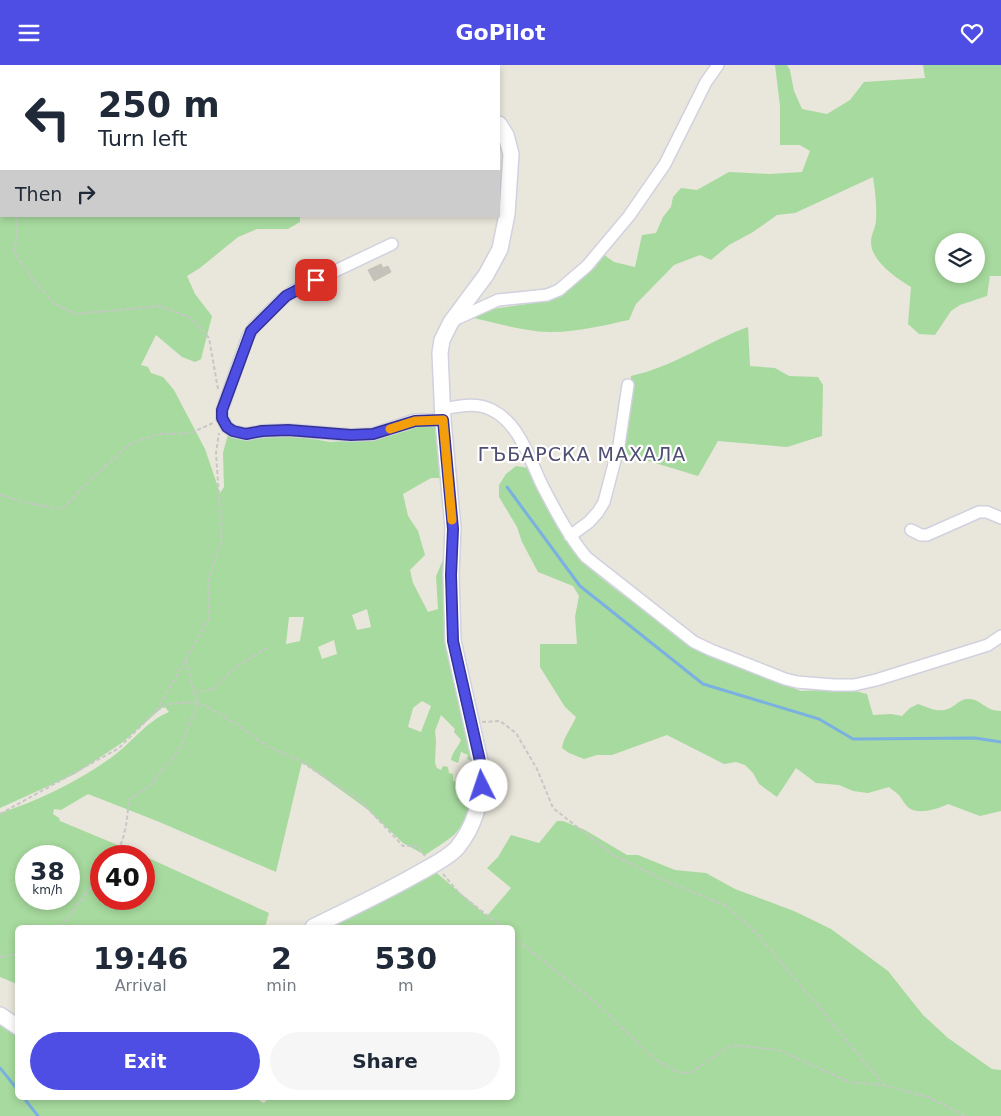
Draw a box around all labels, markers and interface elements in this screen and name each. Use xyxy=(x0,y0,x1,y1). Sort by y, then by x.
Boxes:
icon: menu xyxy=(15,19,43,47)
icon: heart xyxy=(958,19,986,47)
text: GoPilot xyxy=(455,20,546,45)
icon: left xyxy=(15,85,80,150)
text: 250 m xyxy=(98,85,220,125)
text: Turn left xyxy=(98,126,187,151)
icon: right xyxy=(72,180,100,208)
text: Then xyxy=(15,183,62,205)
map controls xyxy=(935,233,985,283)
button: layers xyxy=(935,233,985,283)
pin xyxy=(295,259,337,301)
icon: arrive xyxy=(302,266,330,294)
district label: ГЪБАРСКА МАХАЛА xyxy=(478,443,686,465)
position arrow xyxy=(455,759,507,811)
speed limit sign: 40 xyxy=(90,845,155,910)
text: 38 xyxy=(30,857,65,886)
text: km/h xyxy=(32,883,63,897)
text: 19:46 xyxy=(93,941,188,976)
text: 2 xyxy=(271,941,292,976)
text: 530 xyxy=(374,941,437,976)
text: Arrival xyxy=(115,976,167,995)
text: min xyxy=(266,976,297,995)
text: m xyxy=(398,976,414,995)
button: Exit xyxy=(30,1032,260,1090)
button: Share xyxy=(270,1032,500,1090)

